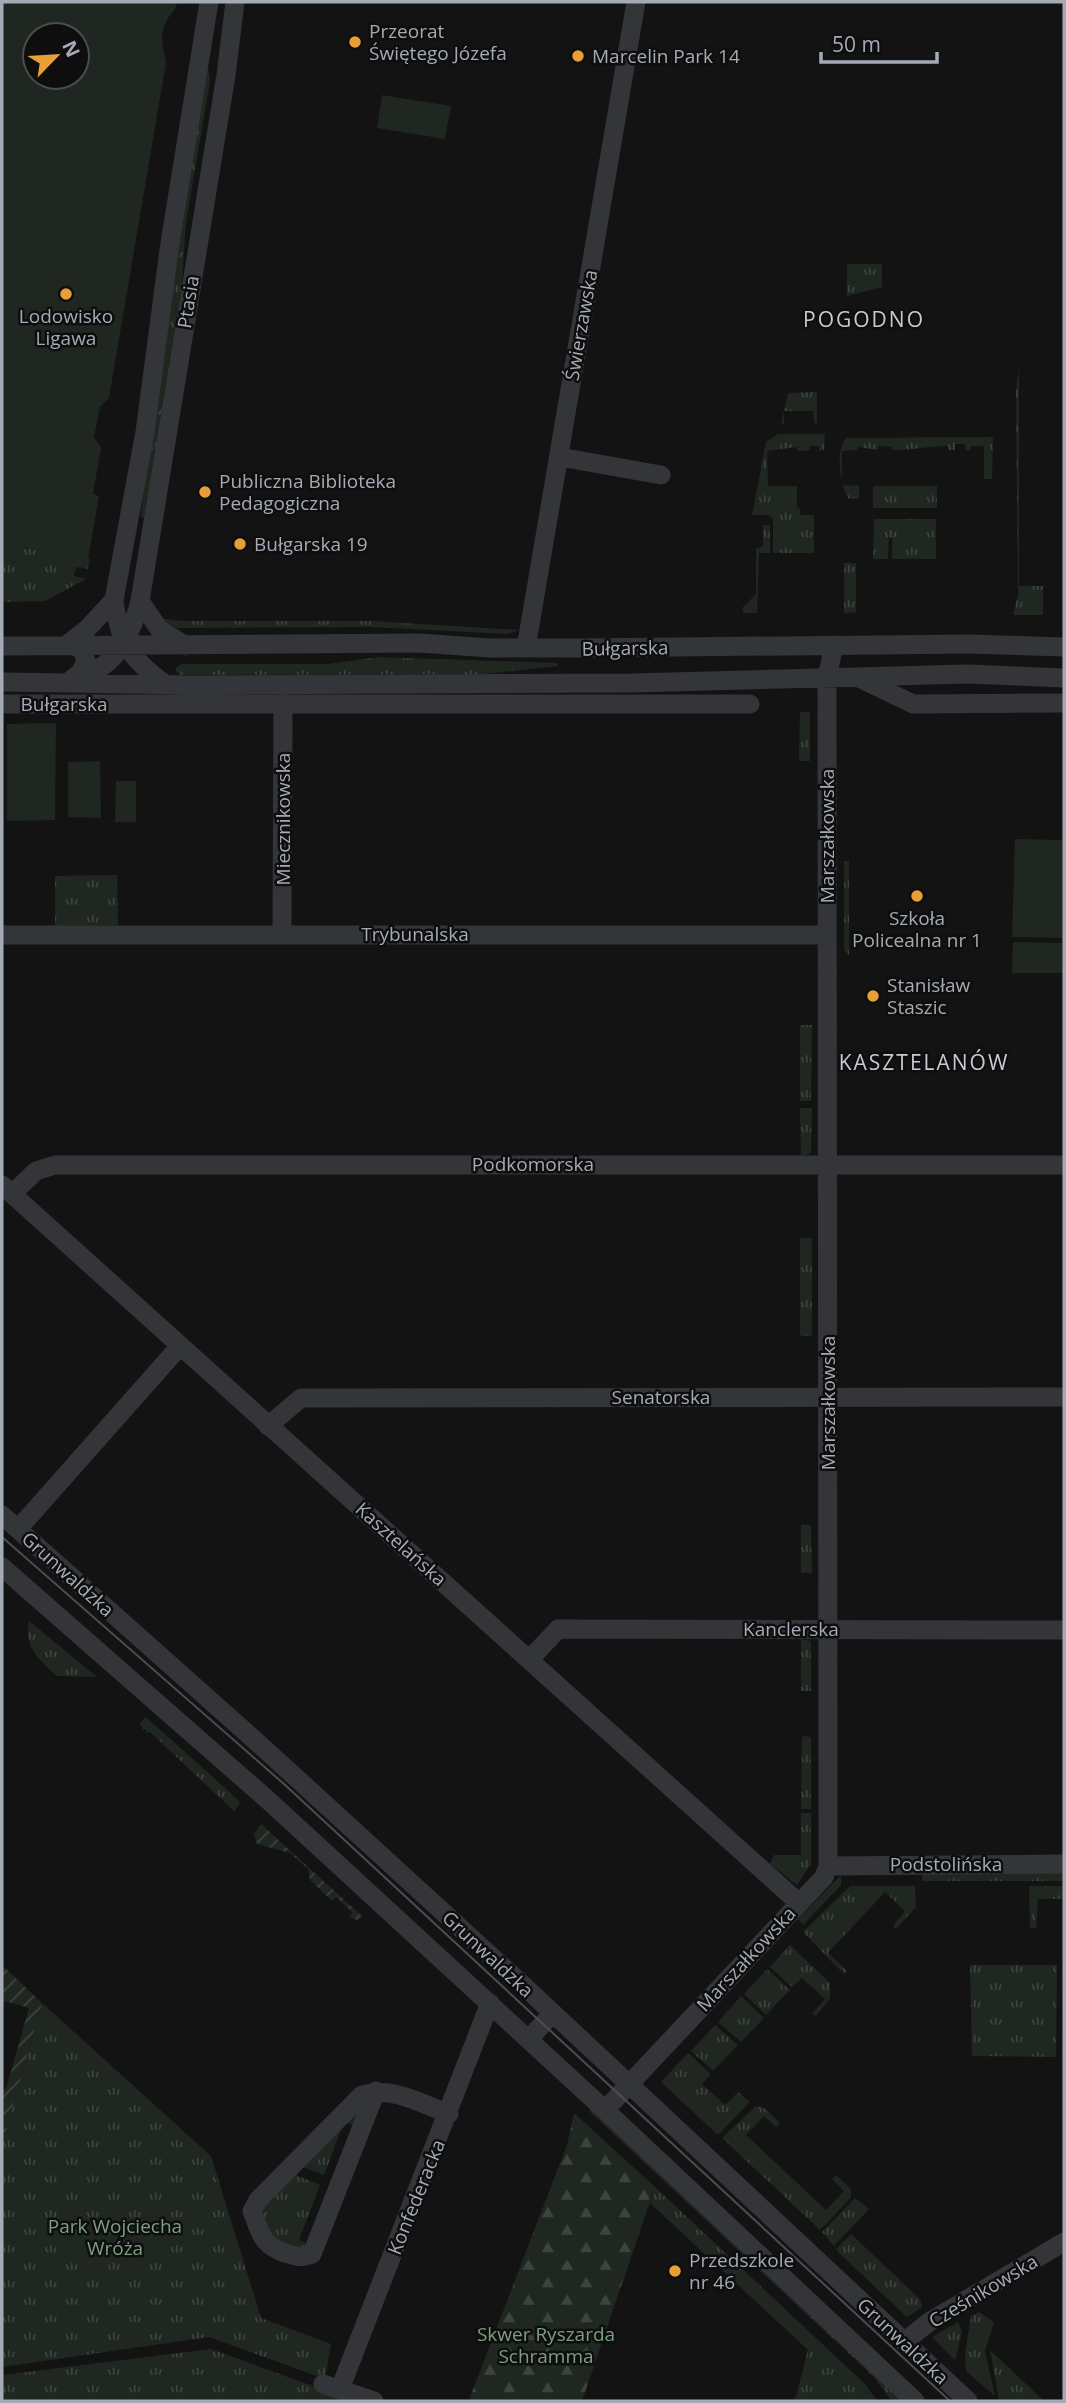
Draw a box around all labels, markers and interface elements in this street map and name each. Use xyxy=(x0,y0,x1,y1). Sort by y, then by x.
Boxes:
place label: Przeorat Świętego Józefa xyxy=(369,18,507,66)
north arrow xyxy=(21,21,91,91)
scale bar xyxy=(821,21,936,65)
text: 50 m xyxy=(832,30,881,58)
marker: Przeorat Świętego Józefa xyxy=(347,34,363,50)
text: N xyxy=(56,36,86,61)
place label: Marcelin Park 14 xyxy=(592,43,740,69)
marker: Marcelin Park 14 xyxy=(570,48,586,64)
street label: Świerzawska xyxy=(558,268,604,382)
street label: Ptasia xyxy=(171,274,205,330)
marker: Lodowisko Ligawa xyxy=(58,286,74,302)
place label: Lodowisko Ligawa xyxy=(19,303,113,351)
district label: POGODNO xyxy=(803,305,925,333)
place label: Publiczna Biblioteka Pedagogiczna xyxy=(219,468,396,516)
marker: Publiczna Biblioteka Pedagogiczna xyxy=(197,484,213,500)
place label: Bułgarska 19 xyxy=(254,531,368,557)
marker: Bułgarska 19 xyxy=(232,536,248,552)
street label: Bułgarska xyxy=(581,634,669,662)
street label: Bułgarska xyxy=(21,691,107,717)
street label: Miecznikowska xyxy=(270,753,296,885)
street label: Marszałkowska xyxy=(814,769,840,903)
marker: Szkoła Policealna nr 1 xyxy=(909,888,925,904)
place label: Szkoła Policealna nr 1 xyxy=(852,905,982,953)
street label: Trybunalska xyxy=(361,921,469,947)
place label: Stanisław Staszic xyxy=(887,972,971,1020)
marker: Stanisław Staszic xyxy=(865,988,881,1004)
district label: KASZTELANÓW xyxy=(839,1048,1009,1076)
street label: Podkomorska xyxy=(472,1151,594,1177)
street label: Marszałkowska xyxy=(815,1336,841,1470)
street label: Senatorska xyxy=(612,1384,710,1410)
street label: Kasztelańska xyxy=(350,1496,452,1592)
street label: Grunwaldzka xyxy=(16,1526,120,1622)
street label: Kanclerska xyxy=(743,1616,839,1642)
street label: Podstolińska xyxy=(890,1851,1002,1877)
street label: Marszałkowska xyxy=(691,1901,801,2017)
street label: Grunwaldzka xyxy=(437,1905,539,2003)
street label: Konfederacka xyxy=(381,2136,451,2258)
park label: Park Wojciecha Wróża xyxy=(48,2213,182,2261)
place label: Przedszkole nr 46 xyxy=(689,2247,794,2295)
street label: Cześnikowska xyxy=(924,2248,1042,2334)
marker: Przedszkole nr 46 xyxy=(667,2263,683,2279)
street label: Grunwaldzka xyxy=(852,2292,954,2390)
park label: Skwer Ryszarda Schramma xyxy=(477,2321,615,2369)

